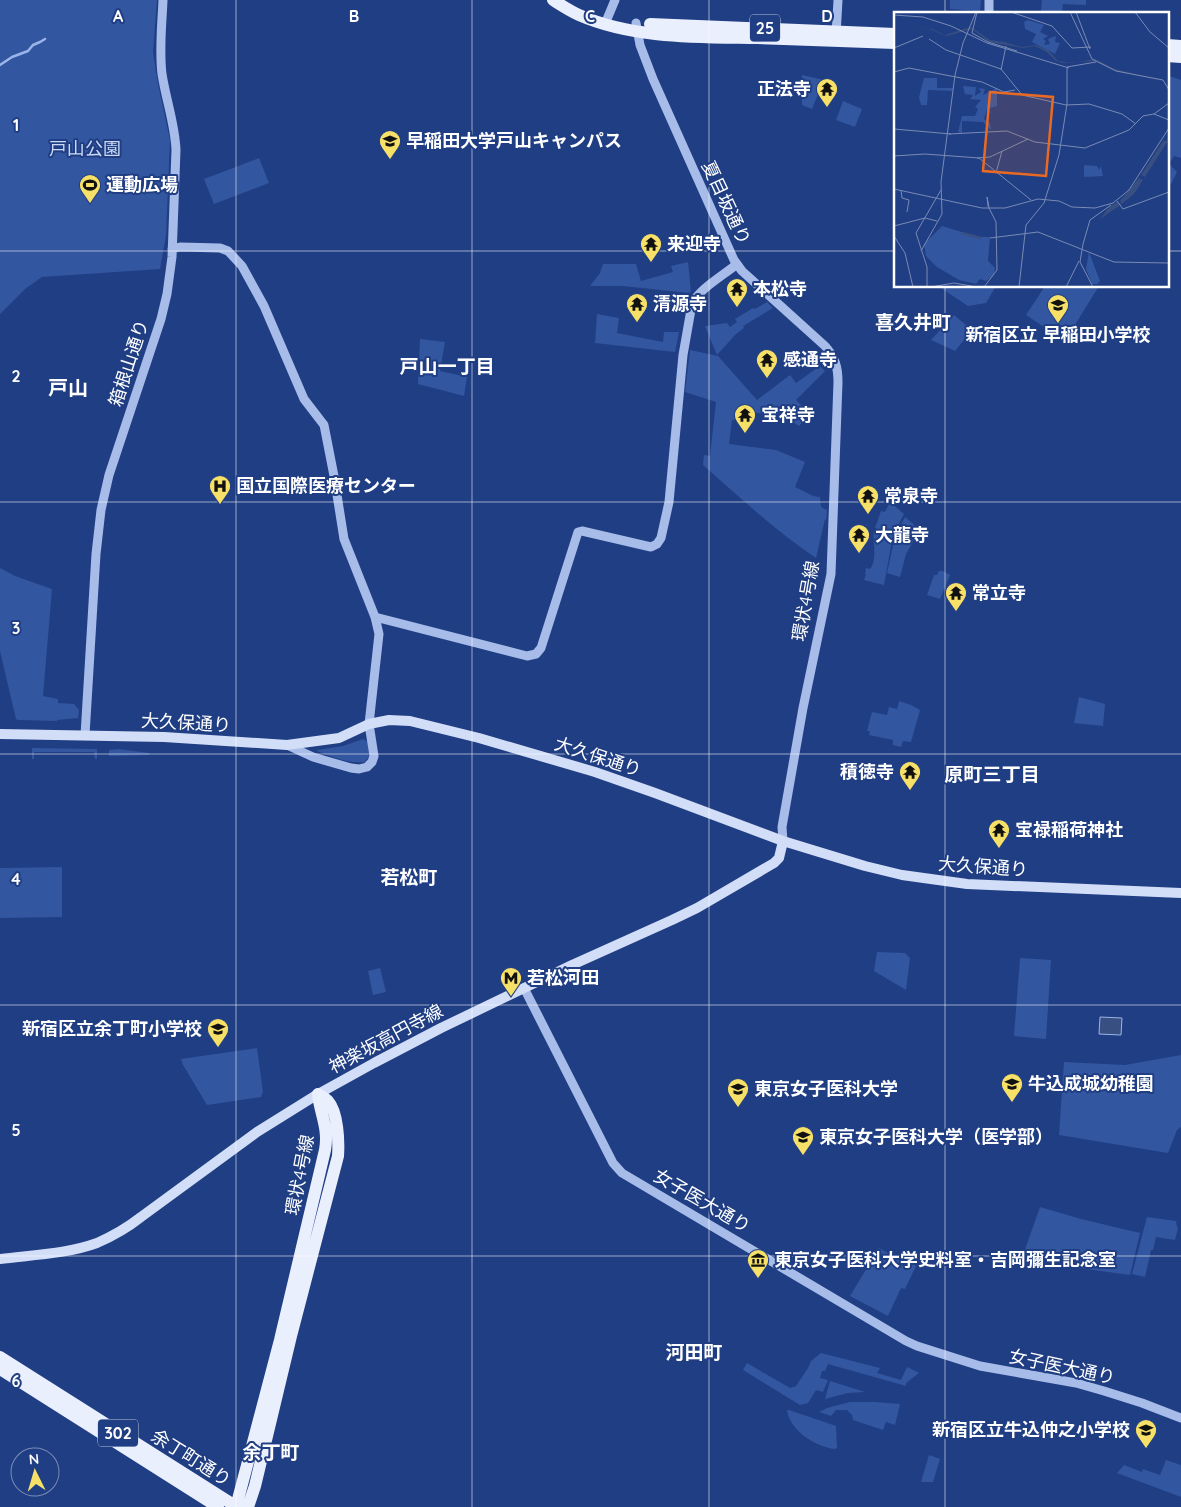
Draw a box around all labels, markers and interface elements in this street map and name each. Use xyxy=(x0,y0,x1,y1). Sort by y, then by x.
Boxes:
text: A xyxy=(113,6,124,26)
text: B xyxy=(349,6,359,26)
text: C xyxy=(585,6,595,26)
text: D xyxy=(821,6,833,26)
inset map xyxy=(894,12,1168,288)
road number: 25 xyxy=(750,14,780,42)
place label: 正法寺 xyxy=(757,77,811,100)
temple icon: 正法寺 xyxy=(815,77,839,108)
text: 1 xyxy=(13,115,19,135)
school or university icon: 早稲田大学戸山キャンパス xyxy=(378,129,402,160)
place label: 早稲田大学戸山キャンパス xyxy=(406,129,622,152)
park label: 戸山公園 xyxy=(49,137,121,160)
street label: 夏目坂通り xyxy=(697,157,756,248)
sports icon: 運動広場 xyxy=(78,173,102,204)
place label: 運動広場 xyxy=(106,173,178,196)
temple icon: 来迎寺 xyxy=(639,232,663,263)
place label: 来迎寺 xyxy=(667,232,721,255)
temple icon: 本松寺 xyxy=(725,277,749,308)
place label: 本松寺 xyxy=(753,277,807,300)
temple icon: 清源寺 xyxy=(625,292,649,323)
place label: 清源寺 xyxy=(653,292,707,315)
school or university icon: 新宿区立 早稲田小学校 xyxy=(1046,293,1070,324)
district label: 喜久井町 xyxy=(875,310,951,334)
street label: 箱根山通り xyxy=(104,316,153,409)
place label: 新宿区立 早稲田小学校 xyxy=(965,323,1151,346)
temple icon: 感通寺 xyxy=(755,348,779,379)
place label: 感通寺 xyxy=(783,348,837,371)
district label: 戸山一丁目 xyxy=(399,354,495,378)
text: 2 xyxy=(11,366,21,386)
district label: 戸山 xyxy=(48,375,88,400)
temple icon: 宝祥寺 xyxy=(733,403,757,434)
place label: 宝祥寺 xyxy=(761,403,815,426)
hospital icon: 国立国際医療センター xyxy=(208,474,232,505)
place label: 国立国際医療センター xyxy=(236,474,416,497)
temple icon: 常泉寺 xyxy=(856,484,880,515)
place label: 常泉寺 xyxy=(884,484,938,507)
temple icon: 大龍寺 xyxy=(847,523,871,554)
place label: 大龍寺 xyxy=(875,523,929,546)
street label: 環状4号線 xyxy=(787,559,824,643)
temple icon: 常立寺 xyxy=(944,581,968,612)
place label: 常立寺 xyxy=(972,581,1026,604)
text: 3 xyxy=(12,618,20,638)
street label: 大久保通り xyxy=(140,709,232,736)
street label: 大久保通り xyxy=(552,732,645,781)
place label: 積徳寺 xyxy=(840,760,894,783)
temple icon: 積徳寺 xyxy=(898,760,922,791)
district label: 原町三丁目 xyxy=(944,762,1040,786)
temple icon: 宝禄稲荷神社 xyxy=(987,818,1011,849)
place label: 宝禄稲荷神社 xyxy=(1015,818,1123,841)
street label: 大久保通り xyxy=(937,852,1029,881)
district label: 若松町 xyxy=(380,865,438,889)
text: 4 xyxy=(11,869,21,889)
metro station icon: 若松河田 xyxy=(499,966,523,997)
place label: 若松河田 xyxy=(527,966,599,989)
street label: 神楽坂高円寺線 xyxy=(325,999,447,1078)
place label: 新宿区立余丁町小学校 xyxy=(22,1017,202,1040)
school or university icon: 新宿区立余丁町小学校 xyxy=(206,1017,230,1048)
school or university icon: 牛込成城幼稚園 xyxy=(1000,1072,1024,1103)
place label: 牛込成城幼稚園 xyxy=(1028,1072,1154,1095)
school or university icon: 東京女子医科大学 xyxy=(726,1077,750,1108)
place label: 東京女子医科大学 xyxy=(754,1077,898,1100)
text: 5 xyxy=(11,1120,21,1140)
school or university icon: 東京女子医科大学（医学部） xyxy=(791,1125,815,1156)
place label: 東京女子医科大学（医学部） xyxy=(819,1125,1053,1148)
street label: 環状4号線 xyxy=(280,1133,319,1217)
street label: 女子医大通り xyxy=(650,1164,755,1238)
museum icon: 東京女子医科大学史料室・吉岡彌生記念室 xyxy=(746,1248,770,1279)
place label: 東京女子医科大学史料室・吉岡彌生記念室 xyxy=(774,1248,1116,1271)
district label: 河田町 xyxy=(665,1340,723,1364)
street label: 女子医大通り xyxy=(1007,1344,1117,1389)
text: 6 xyxy=(12,1371,21,1391)
place label: 新宿区立牛込仲之小学校 xyxy=(932,1418,1130,1441)
school or university icon: 新宿区立牛込仲之小学校 xyxy=(1134,1418,1158,1449)
road number: 302 xyxy=(98,1420,138,1446)
street label: 余丁町通り xyxy=(147,1424,236,1491)
district label: 余丁町 xyxy=(242,1440,300,1464)
north arrow xyxy=(10,1447,60,1497)
text: N xyxy=(28,1450,40,1468)

